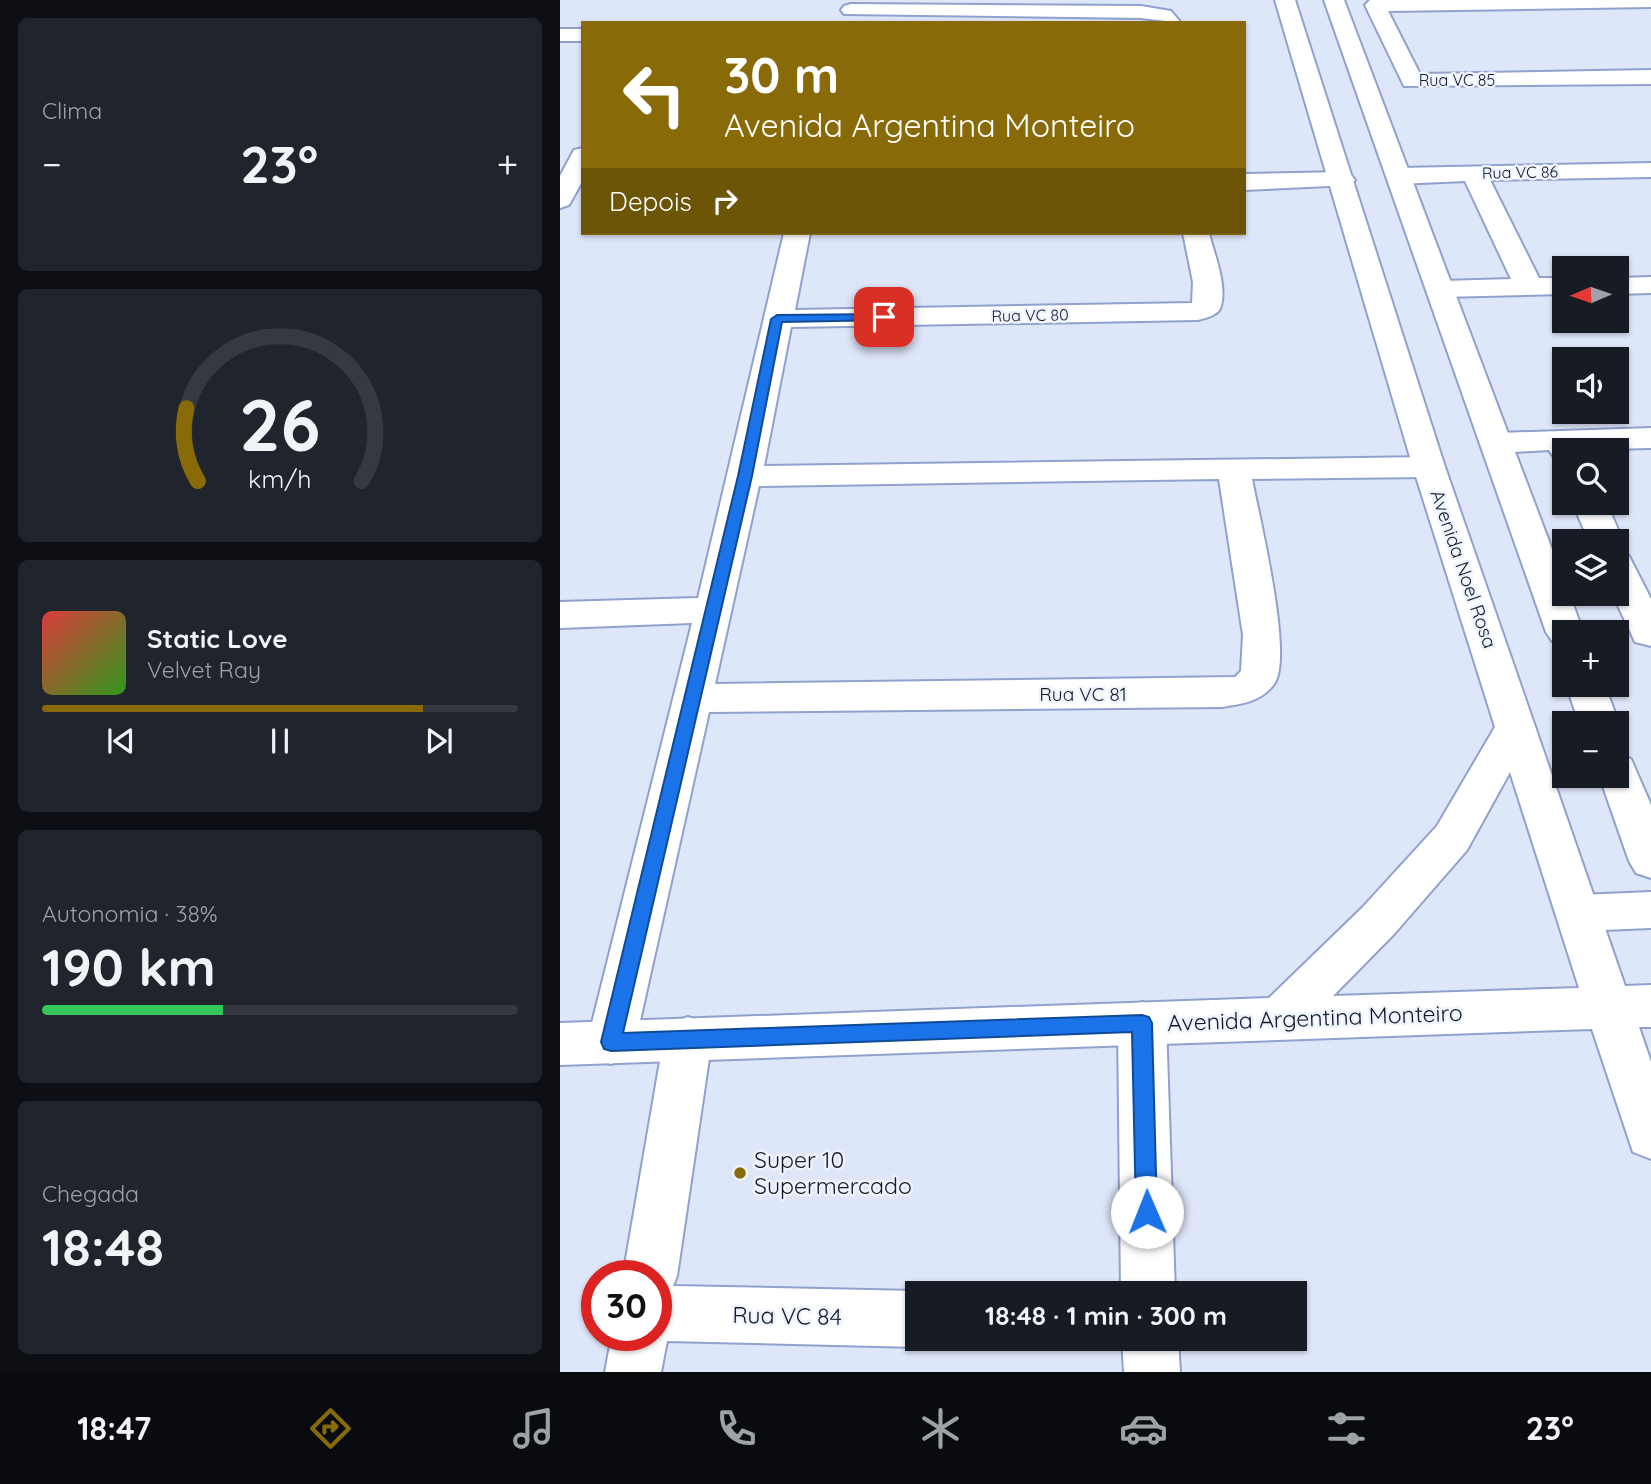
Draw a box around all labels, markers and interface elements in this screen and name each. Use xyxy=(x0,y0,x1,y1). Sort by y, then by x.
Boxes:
text: 30 m xyxy=(724,44,839,105)
icon: left xyxy=(609,49,700,140)
street label: Rua VC 85 xyxy=(1419,70,1495,90)
text: Clima xyxy=(42,96,102,125)
text: Avenida Argentina Monteiro xyxy=(724,105,1135,145)
text: 23° xyxy=(240,131,318,196)
text: − xyxy=(42,140,62,188)
text: + xyxy=(497,140,518,188)
street label: Rua VC 86 xyxy=(1482,161,1559,183)
icon: right xyxy=(706,182,744,220)
text: Depois xyxy=(609,185,692,218)
north arrow xyxy=(1552,256,1629,332)
map controls xyxy=(1552,256,1629,788)
pin xyxy=(854,287,914,347)
icon: arrive xyxy=(865,298,903,336)
street label: Rua VC 80 xyxy=(991,304,1069,326)
button: sound xyxy=(1552,347,1629,424)
text: 26 xyxy=(239,379,321,470)
button: search xyxy=(1552,438,1629,515)
text: km/h xyxy=(248,463,312,494)
street label: Avenida Noel Rosa xyxy=(1426,487,1502,651)
button: layers xyxy=(1552,529,1629,606)
button: + xyxy=(1552,620,1629,697)
text: Static Love xyxy=(147,622,288,655)
text: Velvet Ray xyxy=(147,655,261,684)
street label: Rua VC 81 xyxy=(1039,682,1127,706)
button: − xyxy=(1552,711,1629,788)
icon: previous xyxy=(102,722,140,760)
icon: pause xyxy=(261,722,299,760)
icon: next xyxy=(420,722,458,760)
text: Autonomia · 38% xyxy=(42,899,218,928)
text: 190 km xyxy=(42,934,216,999)
street label: Avenida Argentina Monteiro xyxy=(1167,998,1463,1037)
place label: Super 10 Supermercado xyxy=(754,1145,912,1200)
marker: Super 10 Supermercado xyxy=(732,1165,748,1181)
position arrow xyxy=(1110,1175,1184,1249)
text: Chegada xyxy=(42,1179,139,1208)
text: 18:48 xyxy=(42,1214,164,1279)
speed limit sign: 30 xyxy=(581,1260,672,1351)
text: 18:48 · 1 min · 300 m xyxy=(985,1299,1227,1332)
street label: Rua VC 84 xyxy=(732,1300,842,1331)
icon: directions xyxy=(306,1404,355,1453)
icon: music xyxy=(509,1404,558,1453)
icon: phone xyxy=(712,1404,761,1453)
icon: climate xyxy=(916,1404,965,1453)
icon: car xyxy=(1119,1404,1168,1453)
icon: filters xyxy=(1322,1404,1371,1453)
text: 18:47 xyxy=(77,1408,151,1448)
text: 23° xyxy=(1526,1408,1574,1448)

